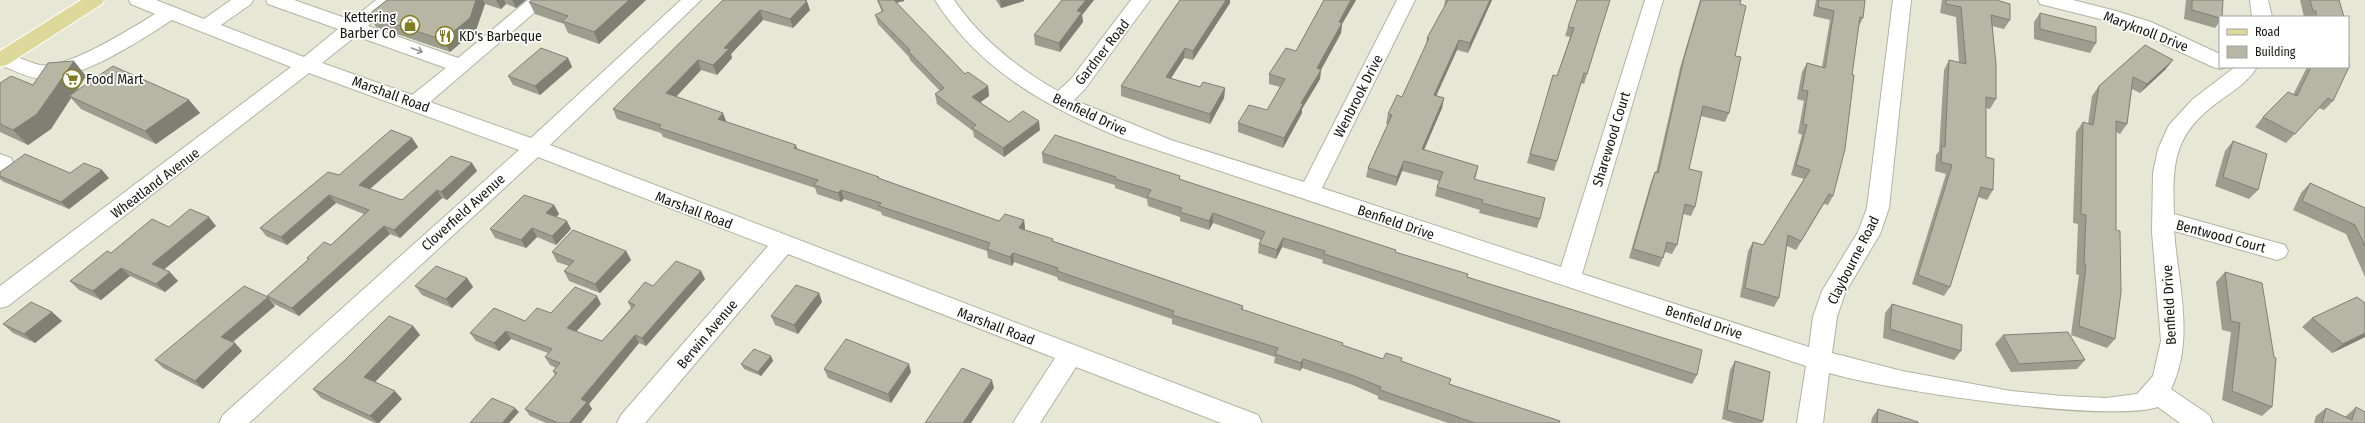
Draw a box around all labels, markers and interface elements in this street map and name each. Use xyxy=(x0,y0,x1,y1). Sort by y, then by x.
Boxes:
street label: Maryknoll Drive xyxy=(2101,7,2191,55)
place label: Kettering Barber Co xyxy=(340,9,396,42)
shop icon: Kettering Barber Co xyxy=(399,14,421,36)
street label: Gardner Road xyxy=(1072,16,1133,88)
legend xyxy=(2219,16,2349,68)
restaurant icon: KD's Barbeque xyxy=(434,25,456,47)
text: Road xyxy=(2255,25,2280,39)
place label: KD's Barbeque xyxy=(459,28,542,45)
text: Building xyxy=(2255,45,2296,59)
one-way arrow xyxy=(410,47,423,54)
street label: Wenbrook Drive xyxy=(1330,52,1387,141)
supermarket icon: Food Mart xyxy=(61,68,83,90)
place label: Food Mart xyxy=(86,71,144,88)
street label: Marshall Road xyxy=(350,73,432,116)
street label: Sharewood Court xyxy=(1589,89,1634,189)
street label: Benfield Drive xyxy=(1050,90,1130,139)
street label: Wheatland Avenue xyxy=(108,144,203,222)
street label: Cloverfield Avenue xyxy=(418,170,509,254)
street label: Marshall Road xyxy=(653,188,735,233)
street label: Benfield Drive xyxy=(1355,201,1437,244)
street label: Claybourne Road xyxy=(1824,213,1883,307)
street label: Bentwood Court xyxy=(2174,216,2268,257)
street label: Benfield Drive xyxy=(2159,264,2180,345)
street label: Berwin Avenue xyxy=(674,296,741,372)
street label: Benfield Drive xyxy=(1663,302,1745,343)
street label: Marshall Road xyxy=(955,304,1037,349)

